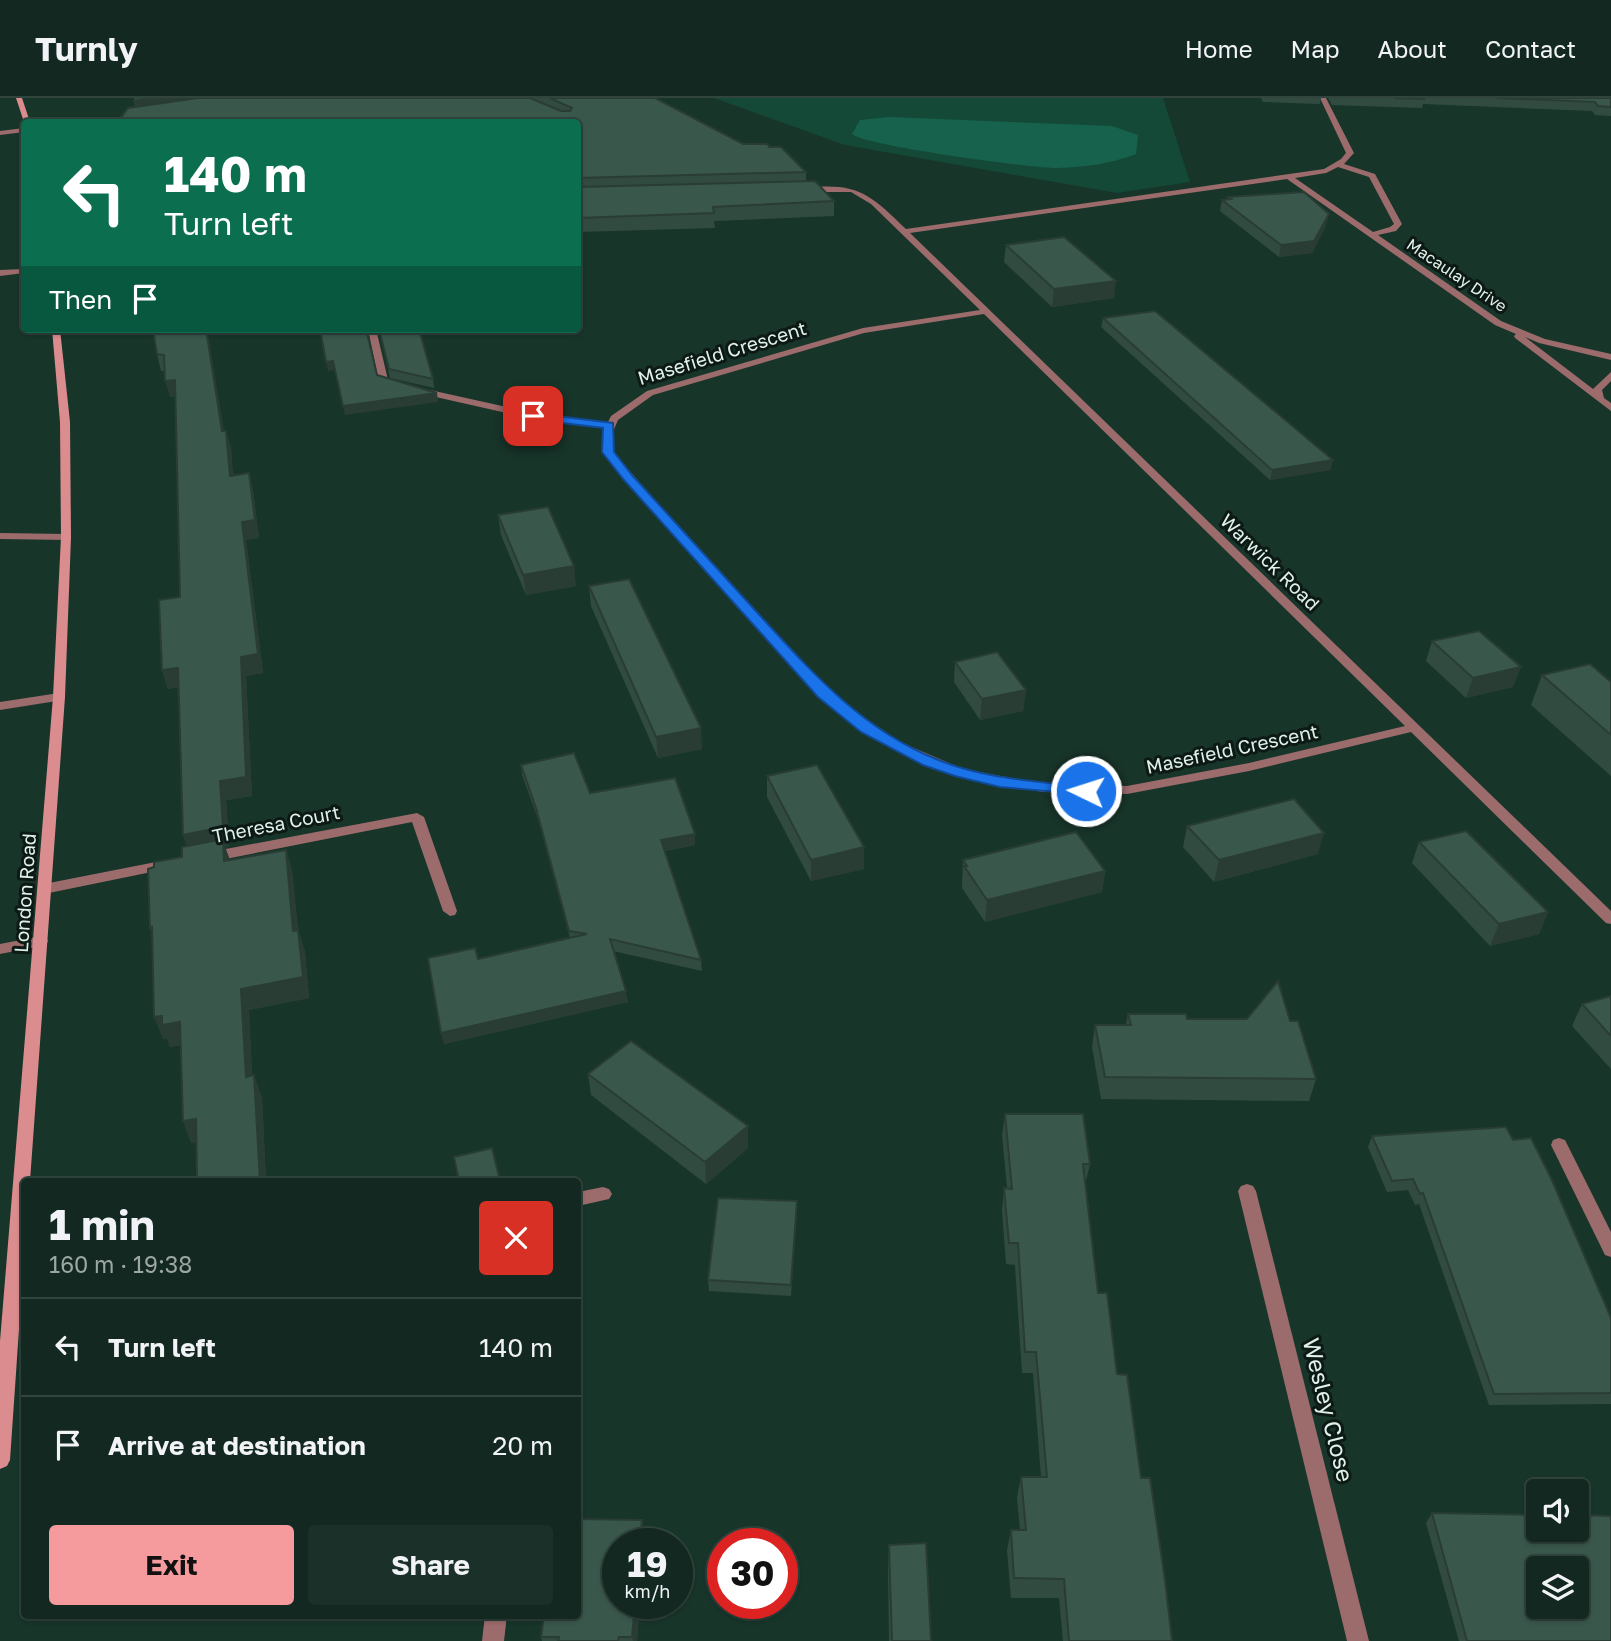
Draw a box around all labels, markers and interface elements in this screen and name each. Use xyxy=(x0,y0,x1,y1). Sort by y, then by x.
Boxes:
text: Turnly xyxy=(35,29,138,68)
text: Home xyxy=(1185,34,1253,63)
text: Map xyxy=(1291,34,1340,63)
text: About xyxy=(1378,34,1447,63)
text: Contact xyxy=(1485,34,1576,63)
text: 140 m xyxy=(164,144,307,203)
icon: left xyxy=(49,147,140,238)
text: Turn left xyxy=(164,204,293,242)
street label: Macaulay Drive xyxy=(1403,234,1511,316)
icon: arrive xyxy=(126,280,164,318)
text: Then xyxy=(49,284,112,315)
street label: Masefield Crescent xyxy=(635,316,809,389)
pin xyxy=(503,386,563,446)
icon: arrive xyxy=(514,397,552,435)
street label: Warwick Road xyxy=(1216,509,1325,615)
street label: Masefield Crescent xyxy=(1144,719,1320,778)
position arrow xyxy=(1049,754,1123,828)
street label: Theresa Court xyxy=(210,800,342,847)
street label: London Road xyxy=(9,832,40,954)
text: 1 min xyxy=(49,1199,155,1249)
button: close xyxy=(479,1201,553,1275)
text: 160 m · 19:38 xyxy=(49,1250,192,1278)
icon: left xyxy=(49,1328,87,1366)
text: Turn left xyxy=(108,1332,216,1363)
text: 140 m xyxy=(479,1332,553,1363)
street label: Wesley Close xyxy=(1298,1335,1360,1485)
icon: arrive xyxy=(49,1426,87,1464)
text: Arrive at destination xyxy=(108,1430,366,1461)
text: 20 m xyxy=(492,1430,553,1461)
map controls xyxy=(1526,1479,1589,1619)
button: sound xyxy=(1526,1479,1589,1542)
button: Exit xyxy=(49,1525,294,1605)
button: Share xyxy=(308,1525,553,1605)
speed limit sign: 30 xyxy=(707,1528,798,1619)
text: 19 xyxy=(627,1543,668,1585)
button: layers xyxy=(1526,1556,1589,1619)
text: km/h xyxy=(625,1580,670,1602)

